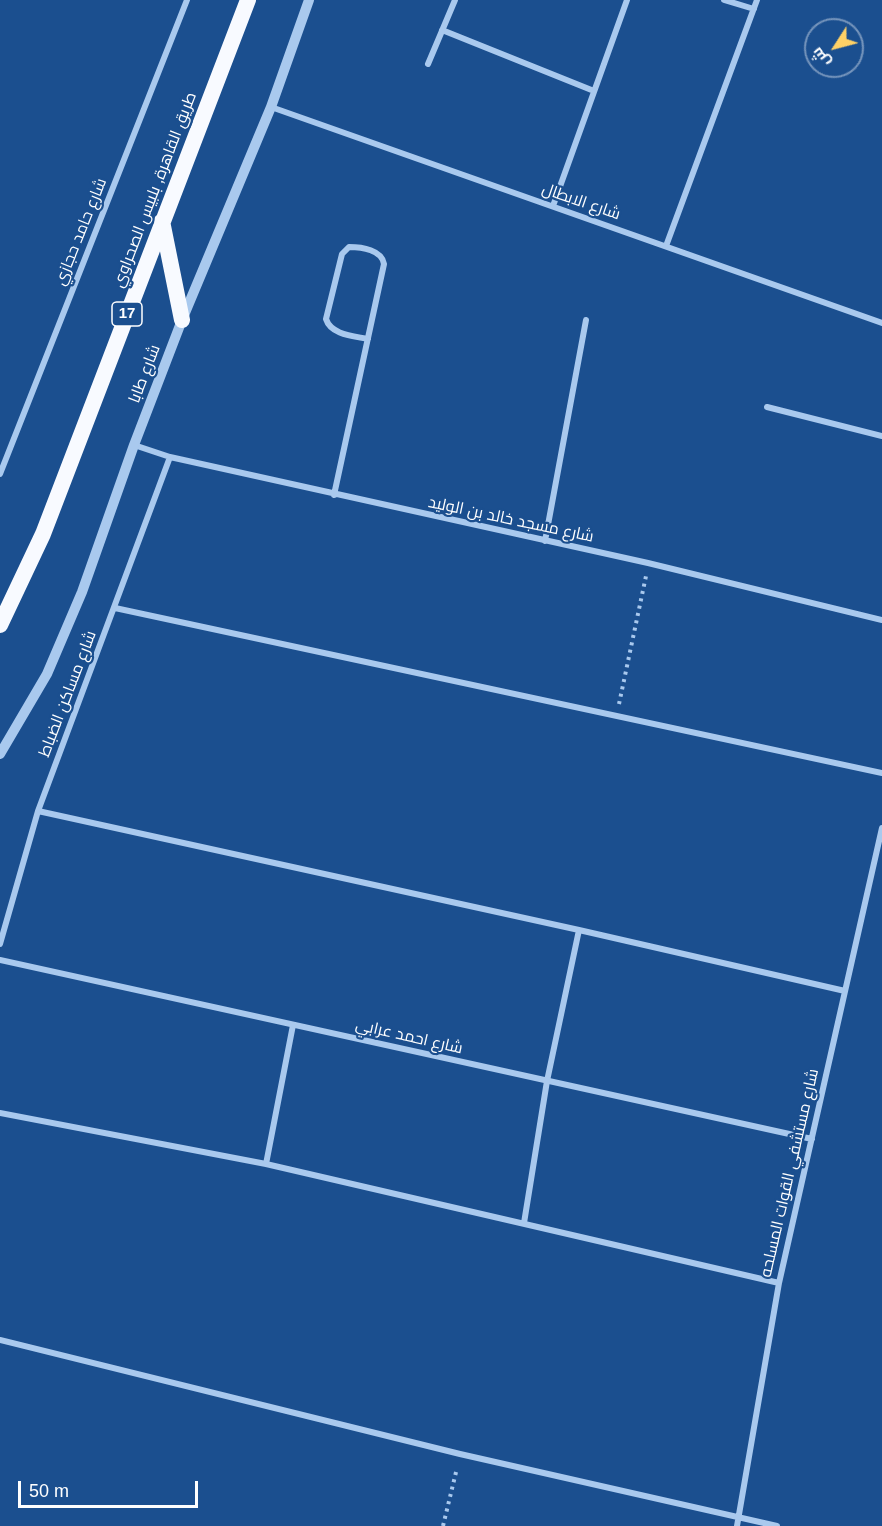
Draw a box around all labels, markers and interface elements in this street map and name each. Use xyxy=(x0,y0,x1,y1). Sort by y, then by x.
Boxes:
north arrow xyxy=(804,18,864,78)
text: ش xyxy=(808,44,834,71)
street label: طريق القاهرة, بلبيس الصحراوي xyxy=(109,90,201,290)
street label: شارع حامد حجازي xyxy=(51,176,111,288)
street label: شارع الابطال xyxy=(539,180,623,224)
road number: 17 xyxy=(112,302,142,326)
street label: شارع طابا xyxy=(125,342,165,406)
street label: شارع مسجد خالد بن الوليد xyxy=(427,493,595,547)
street label: شارع مساكن الضباط xyxy=(35,628,101,760)
street label: شارع احمد عرابي xyxy=(354,1015,464,1059)
street label: شارع مستشفي القوات المسلحه xyxy=(757,1067,823,1279)
scale bar xyxy=(21,1469,201,1507)
text: 50 m xyxy=(29,1481,69,1501)

